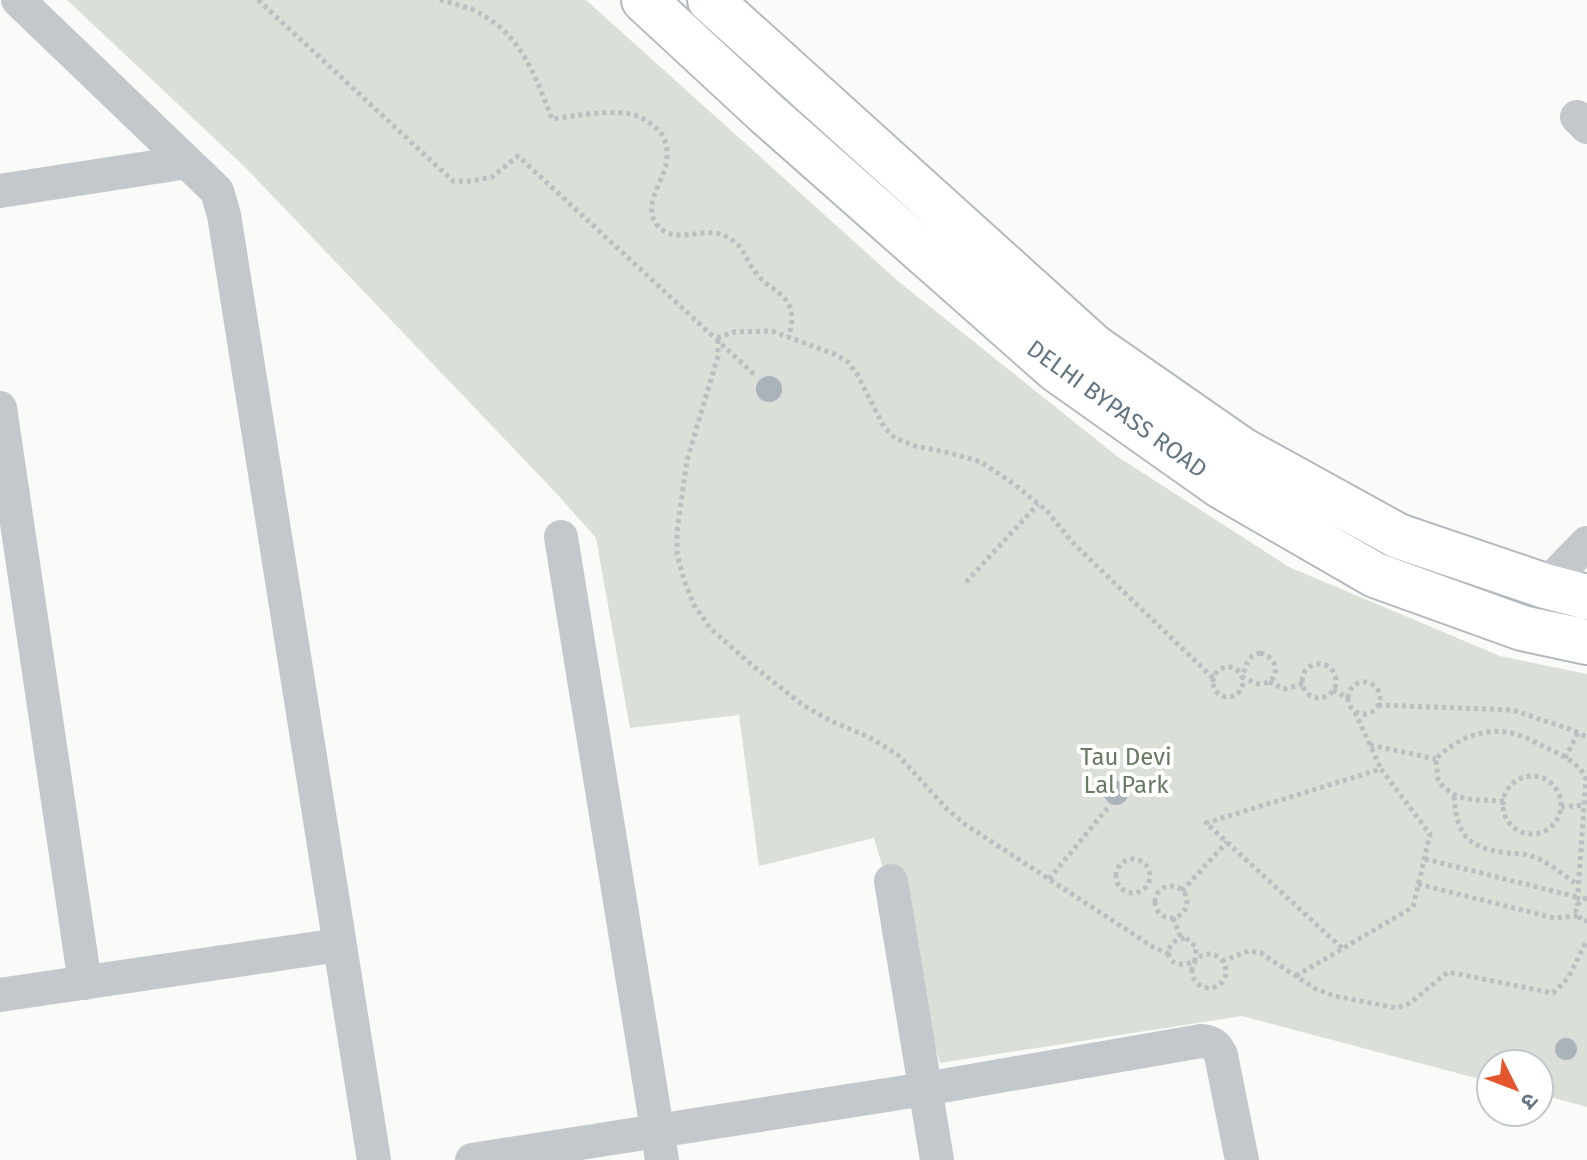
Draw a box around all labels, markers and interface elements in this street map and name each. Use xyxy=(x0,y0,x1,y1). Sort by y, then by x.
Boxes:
street label: DELHI BYPASS ROAD xyxy=(1022,334,1212,484)
park label: Tau Devi Lal Park xyxy=(1080,743,1172,799)
north arrow xyxy=(1475,1048,1555,1128)
text: उ xyxy=(1514,1087,1544,1116)

